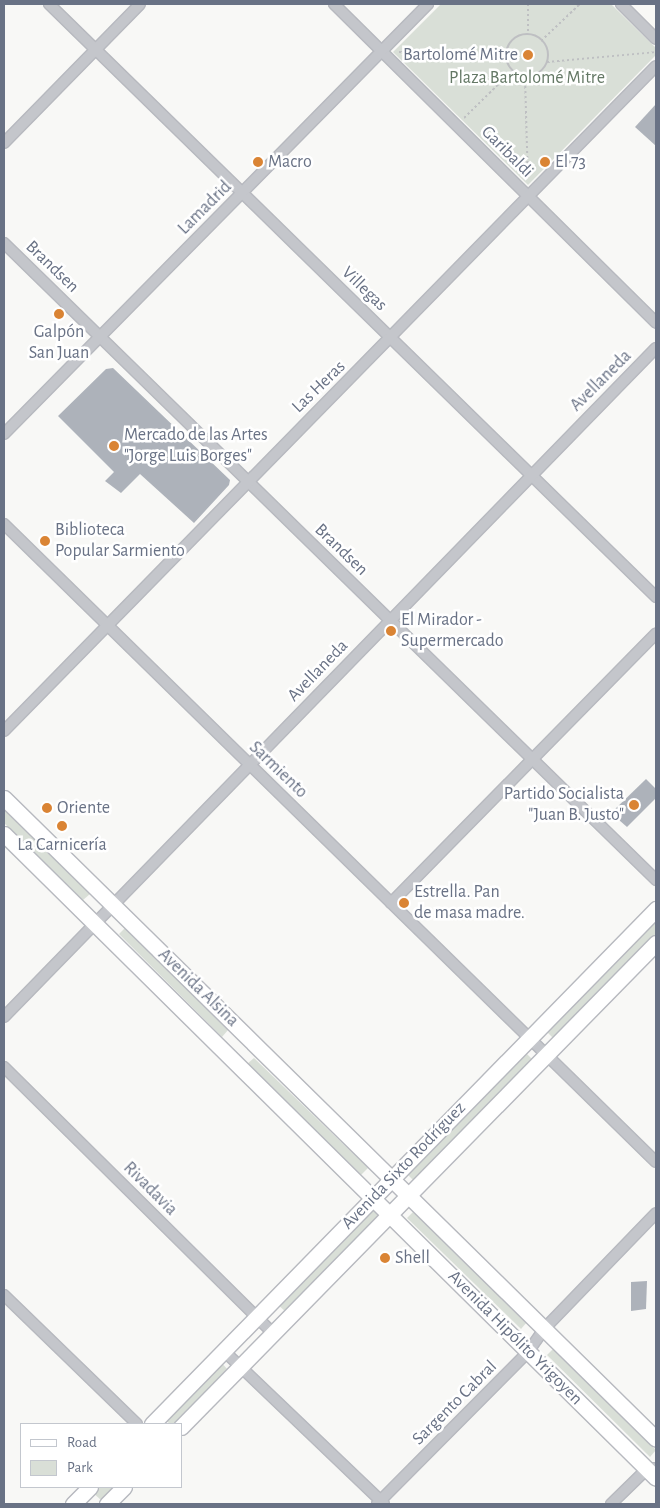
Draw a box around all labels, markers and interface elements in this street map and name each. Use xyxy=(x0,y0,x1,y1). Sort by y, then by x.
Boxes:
place label: Bartolomé Mitre xyxy=(403,44,518,66)
marker: Bartolomé Mitre xyxy=(522,49,534,61)
park label: Plaza Bartolomé Mitre xyxy=(449,67,605,89)
street label: Garibaldi xyxy=(477,122,537,182)
place label: Macro xyxy=(268,151,312,173)
place label: El 73 xyxy=(555,151,586,173)
marker: Macro xyxy=(252,156,264,168)
marker: El 73 xyxy=(539,156,551,168)
street label: Lamadrid xyxy=(174,177,236,239)
street label: Brandsen xyxy=(21,236,83,298)
street label: Villegas xyxy=(337,262,391,316)
marker: Galpón San Juan xyxy=(53,308,65,320)
place label: Galpón San Juan xyxy=(29,322,89,364)
street label: Avellaneda xyxy=(566,346,636,416)
street label: Las Heras xyxy=(288,356,350,418)
place label: Mercado de las Artes "Jorge Luis Borges" xyxy=(124,425,268,468)
marker: Mercado de las Artes "Jorge Luis Borges" xyxy=(108,440,120,452)
street label: Brandsen xyxy=(310,519,372,581)
place label: Biblioteca Popular Sarmiento xyxy=(55,520,185,562)
marker: Biblioteca Popular Sarmiento xyxy=(39,535,51,547)
place label: El Mirador - Supermercado xyxy=(401,610,504,652)
marker: El Mirador - Supermercado xyxy=(385,625,397,637)
street label: Avellaneda xyxy=(283,635,353,707)
street label: Sarmiento xyxy=(244,737,312,803)
place label: Partido Socialista "Juan B. Justo" xyxy=(504,784,624,826)
place label: Oriente xyxy=(57,797,110,819)
marker: Partido Socialista "Juan B. Justo" xyxy=(628,799,640,811)
marker: Oriente xyxy=(41,802,53,814)
marker: La Carnicería xyxy=(56,820,68,832)
place label: La Carnicería xyxy=(17,834,107,856)
place label: Estrella. Pan de masa madre. xyxy=(414,882,525,924)
marker: Estrella. Pan de masa madre. xyxy=(398,897,410,909)
street label: Avenida Alsina xyxy=(153,944,243,1032)
street label: Avenida Sixto Rodríguez xyxy=(337,1098,471,1234)
street label: Rivadavia xyxy=(118,1157,182,1221)
place label: Shell xyxy=(395,1247,430,1269)
marker: Shell xyxy=(379,1252,391,1264)
street label: Avenida Hipólito Yrigoyen xyxy=(443,1266,587,1410)
street label: Sargento Cabral xyxy=(408,1356,502,1450)
legend xyxy=(20,1423,182,1488)
text: Road xyxy=(67,1435,97,1450)
text: Park xyxy=(67,1460,93,1475)

